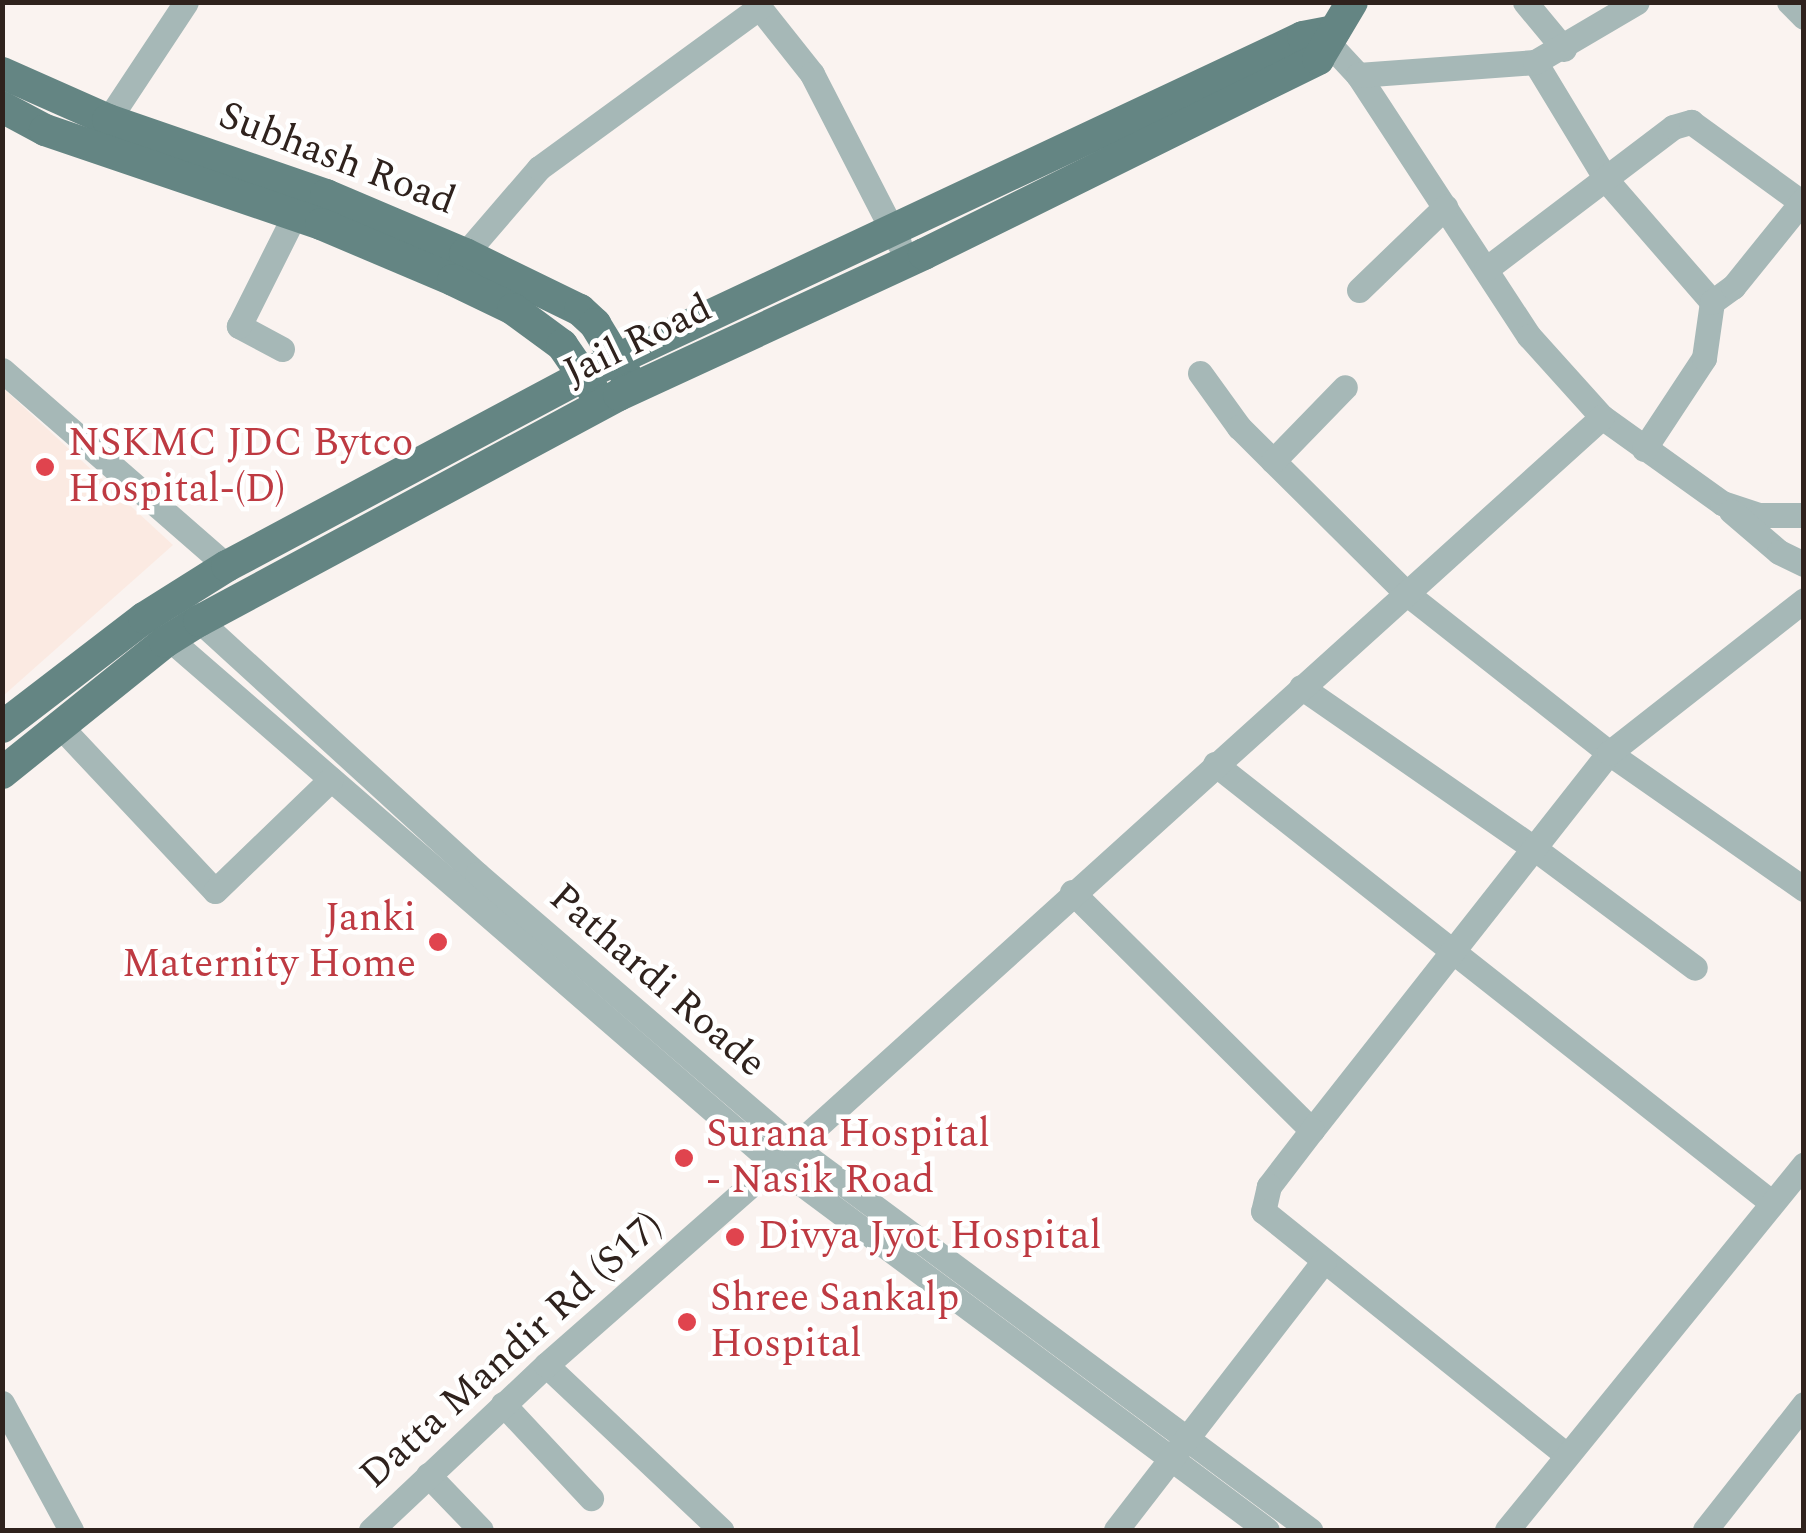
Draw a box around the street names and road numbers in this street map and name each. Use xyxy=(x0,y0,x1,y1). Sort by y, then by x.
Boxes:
street label: Subhash Road xyxy=(212,92,462,226)
street label: Jail Road xyxy=(556,285,720,397)
street label: Pathardi Roade xyxy=(539,874,775,1088)
street label: Datta Mandir Rd (S17) xyxy=(351,1203,673,1499)

